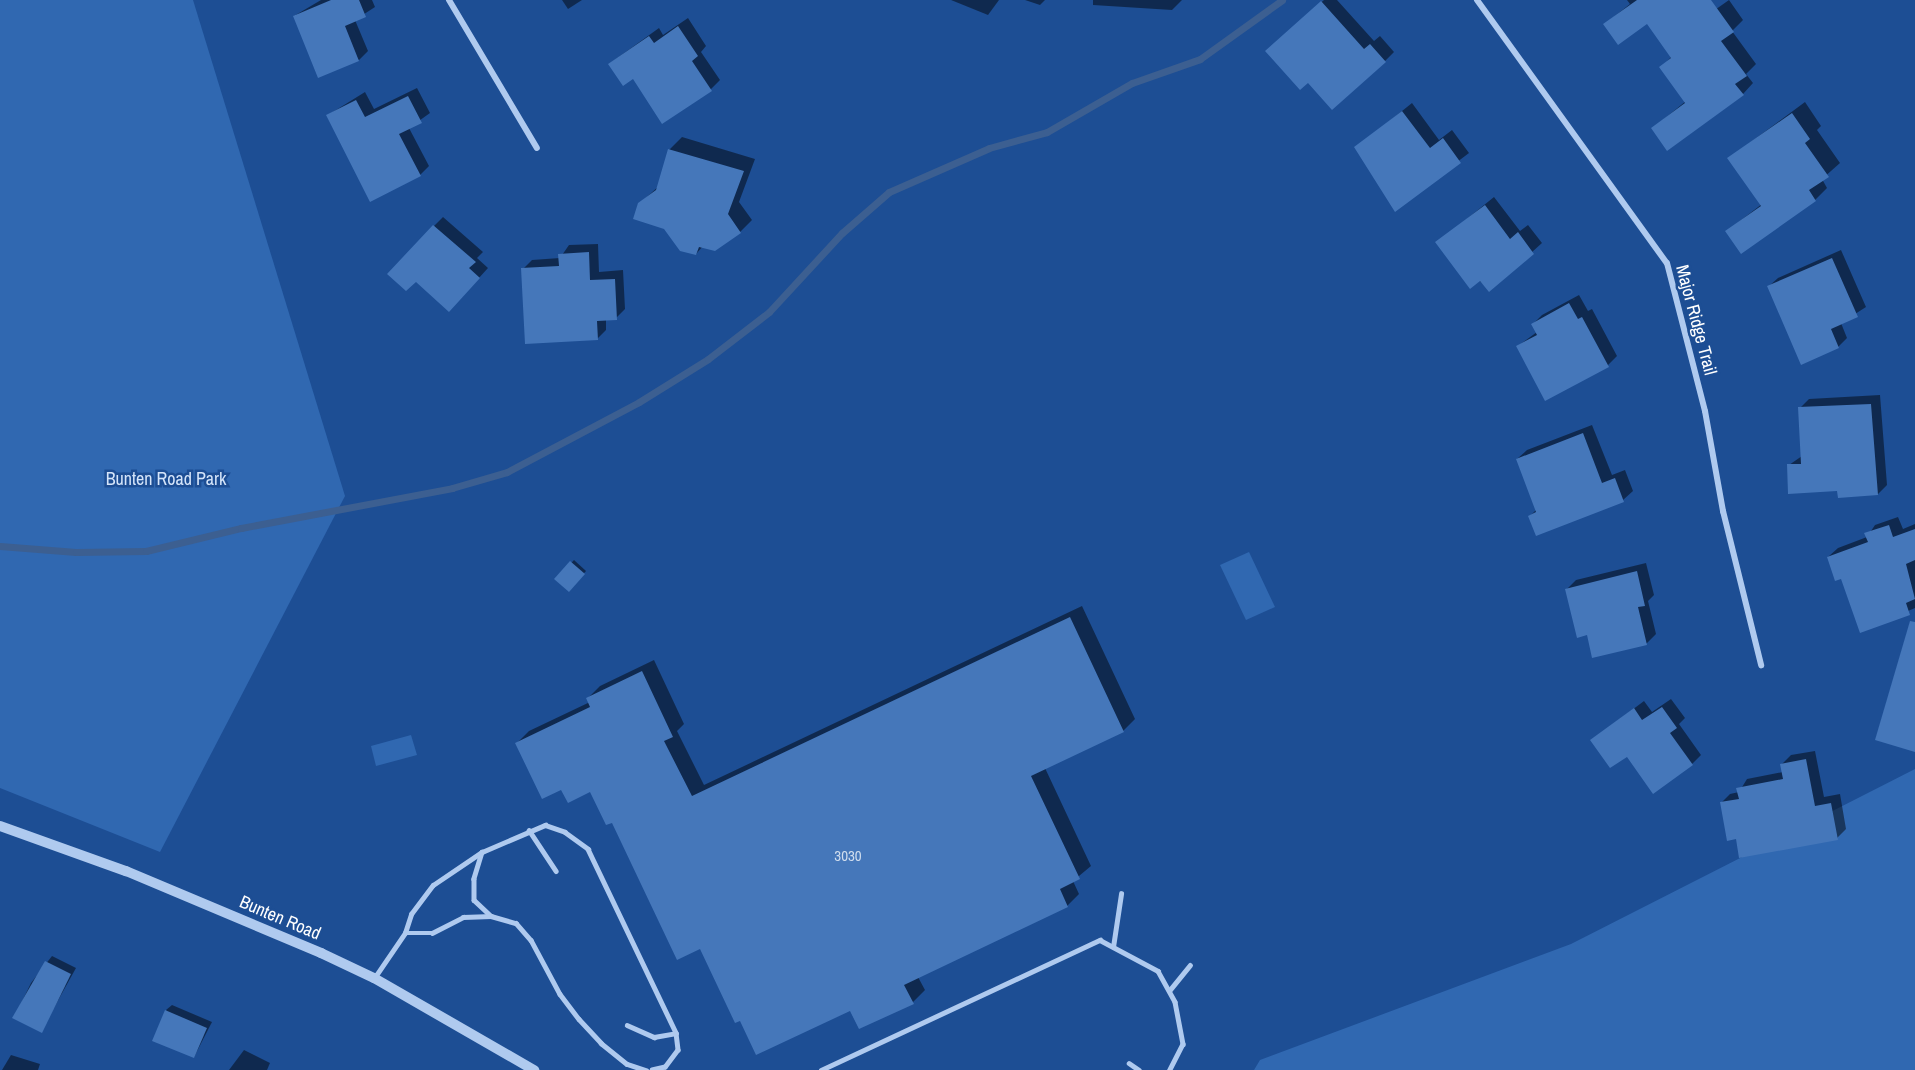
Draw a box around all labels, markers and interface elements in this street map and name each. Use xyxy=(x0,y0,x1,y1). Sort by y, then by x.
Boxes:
street label: Major Ridge Trail xyxy=(1671,262,1721,378)
park label: Bunten Road Park xyxy=(106,468,226,490)
house number: 3030 xyxy=(834,847,862,865)
street label: Bunten Road xyxy=(236,891,324,945)

